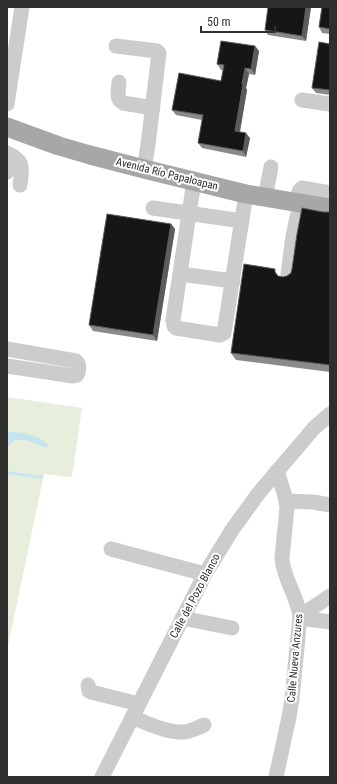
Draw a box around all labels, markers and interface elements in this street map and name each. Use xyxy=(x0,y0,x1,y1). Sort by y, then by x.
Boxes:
scale bar xyxy=(201,8,275,34)
text: 50 m xyxy=(207,15,231,29)
street label: Avenida Río Papaloapan xyxy=(115,155,219,193)
street label: Calle del Pozo Blanco xyxy=(167,551,223,641)
street label: Calle Nueva Anzures xyxy=(285,613,305,703)

